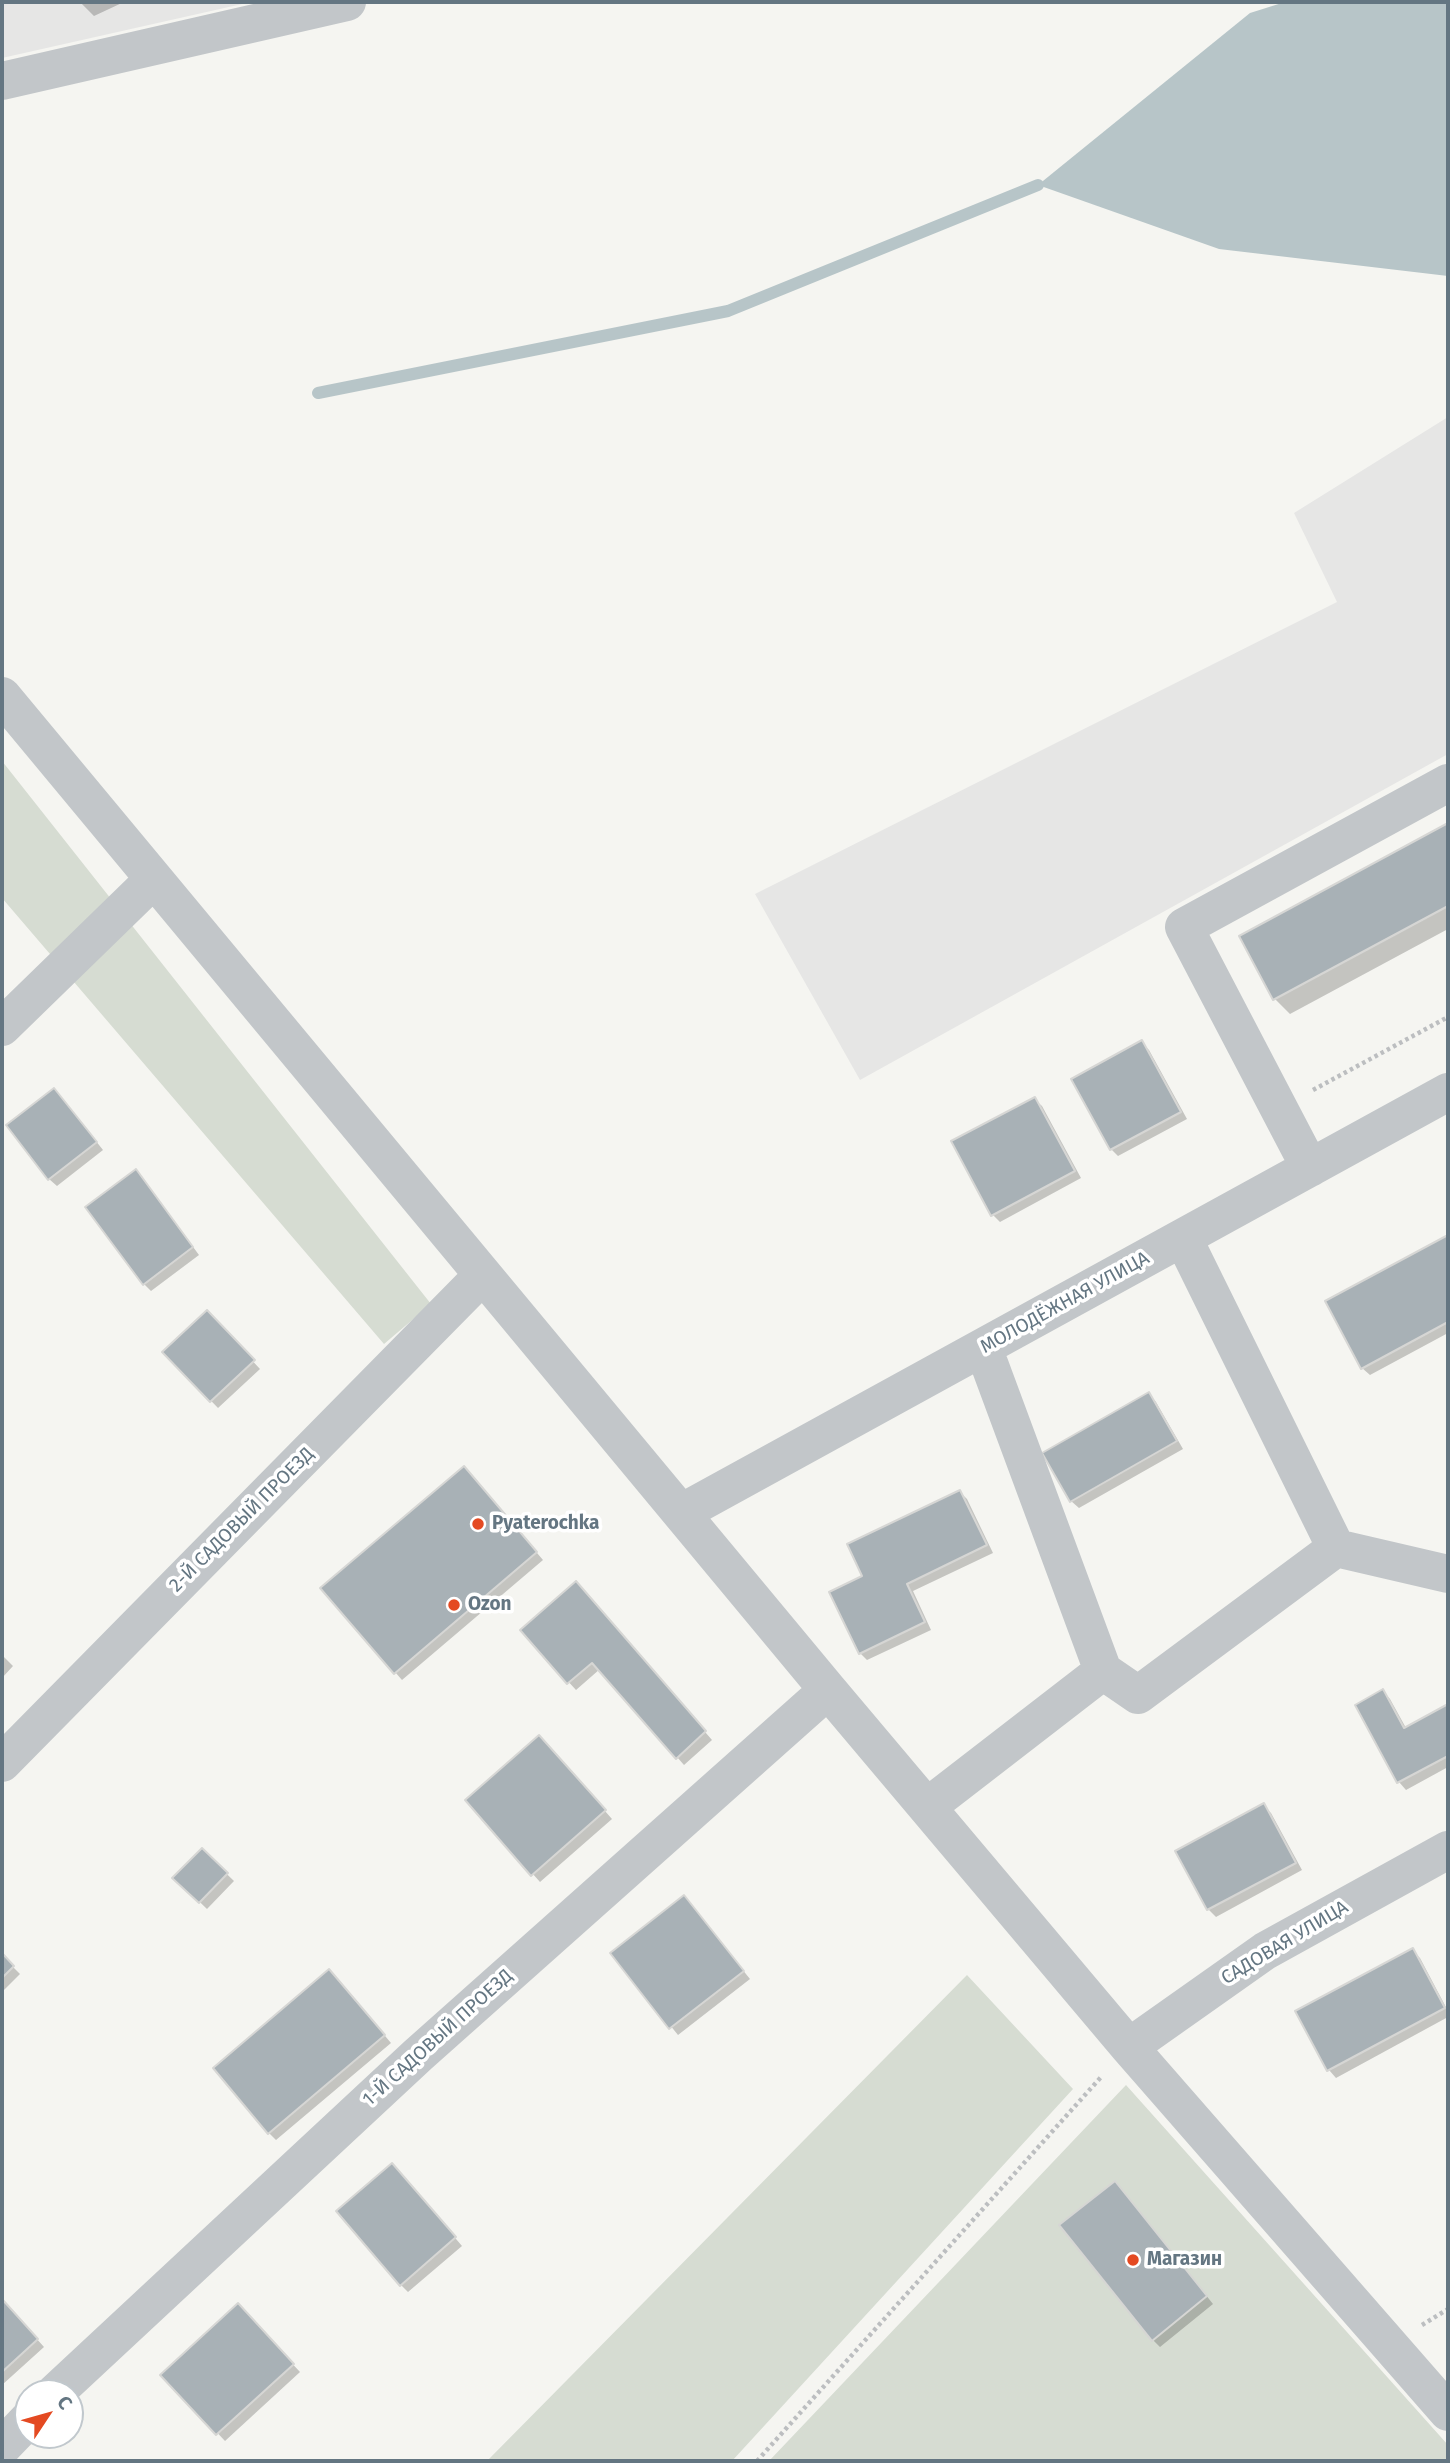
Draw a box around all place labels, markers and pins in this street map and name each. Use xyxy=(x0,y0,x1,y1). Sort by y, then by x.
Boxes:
place label: Pyaterochka xyxy=(492,1513,599,1535)
marker: Pyaterochka xyxy=(470,1516,486,1532)
place label: Ozon xyxy=(468,1594,512,1616)
marker: Ozon xyxy=(446,1597,462,1613)
place label: Магазин xyxy=(1147,2249,1222,2271)
marker: Магазин xyxy=(1125,2252,1141,2268)

